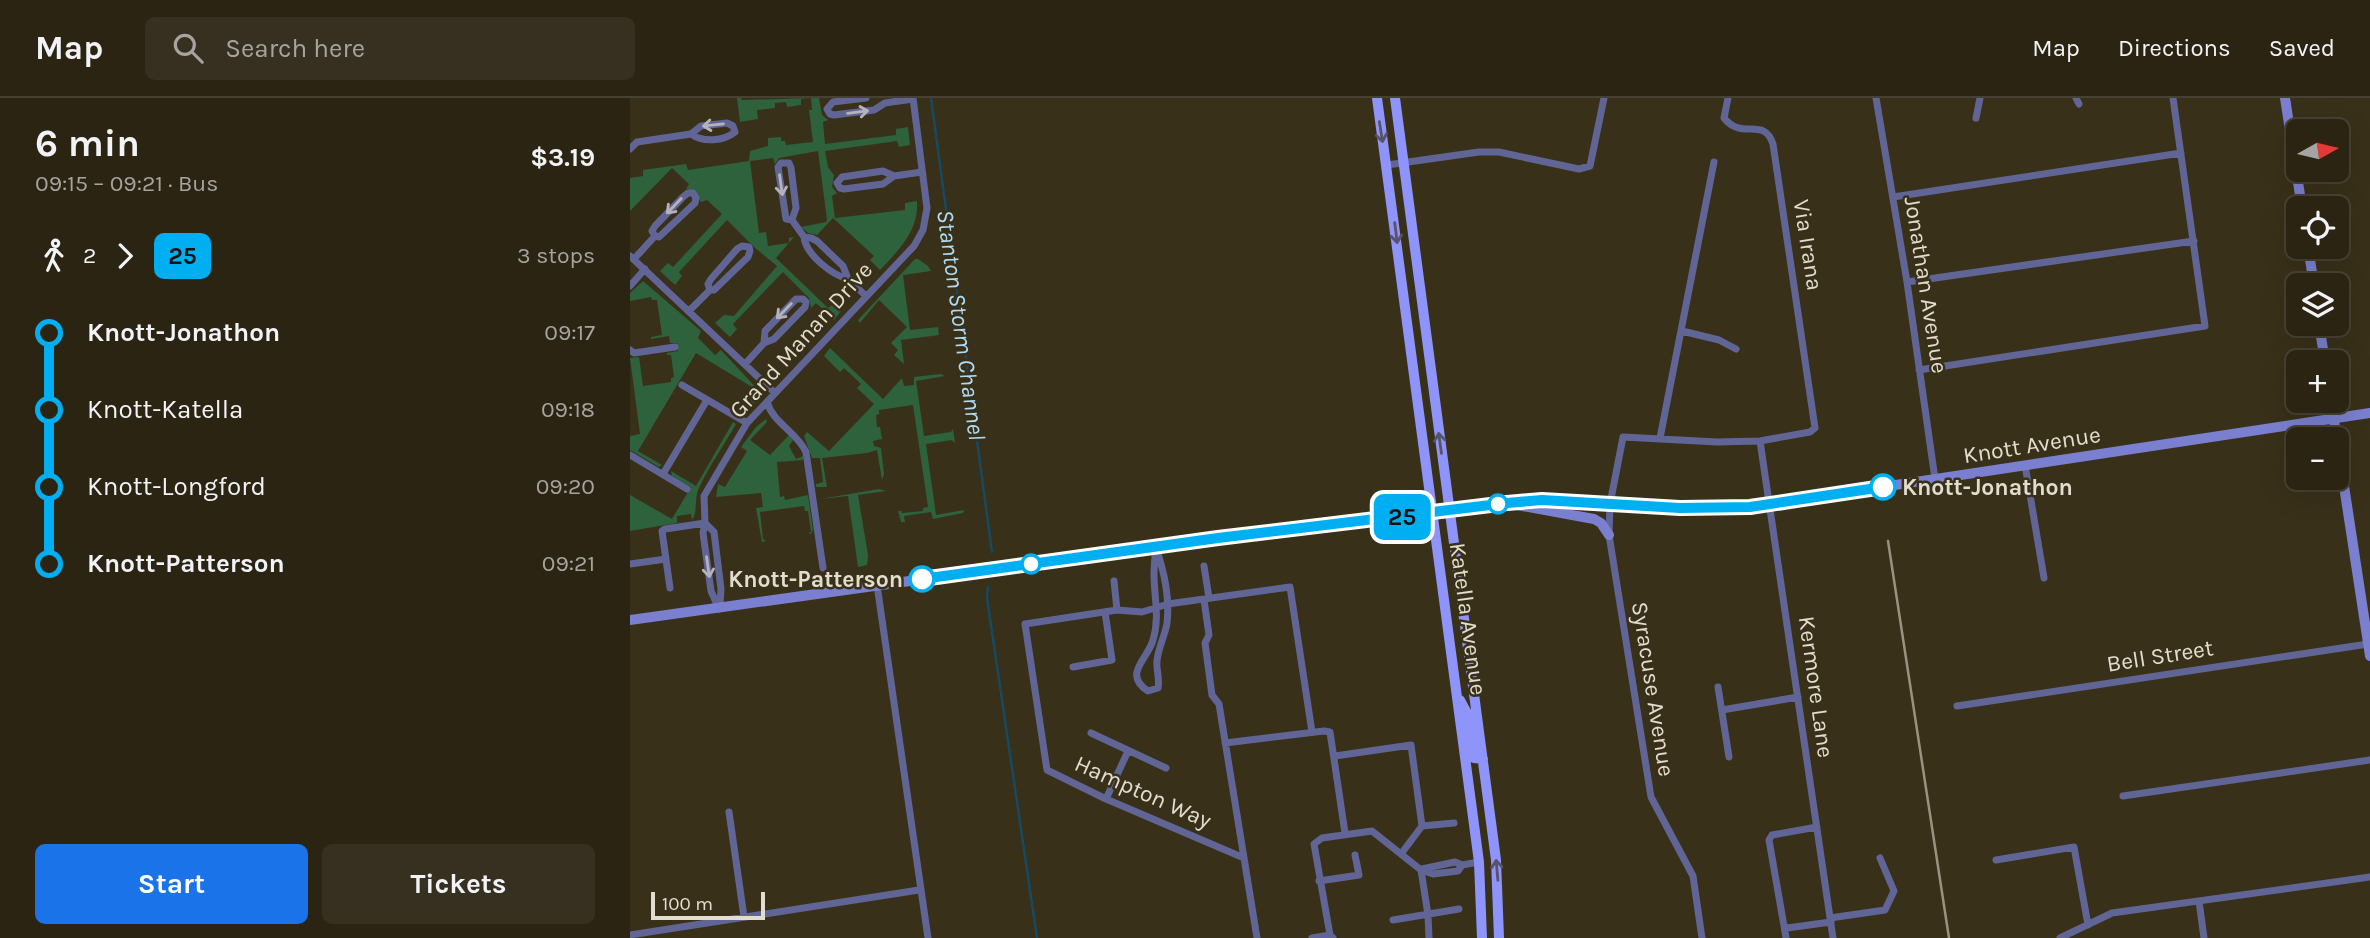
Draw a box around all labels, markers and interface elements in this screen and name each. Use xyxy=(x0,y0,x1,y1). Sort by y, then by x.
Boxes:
search box xyxy=(145,17,635,80)
text: Map xyxy=(35,29,103,67)
icon: search xyxy=(169,29,207,67)
text: Search here xyxy=(225,33,365,64)
text: Map xyxy=(2032,34,2080,62)
text: Directions xyxy=(2118,34,2231,62)
text: Saved xyxy=(2269,34,2335,62)
one-way arrow xyxy=(847,106,869,119)
one-way arrow xyxy=(702,118,725,131)
north arrow xyxy=(2286,119,2348,182)
map controls xyxy=(2286,119,2349,490)
one-way arrow xyxy=(1375,120,1388,142)
text: 6 min xyxy=(35,121,140,166)
text: $3.19 xyxy=(530,142,595,173)
text: 09:15 – 09:21 · Bus xyxy=(35,170,218,197)
one-way arrow xyxy=(775,173,788,196)
street label: Jonathan Avenue xyxy=(1899,195,1953,375)
button: locate xyxy=(2286,196,2349,259)
one-way arrow xyxy=(666,197,683,214)
street label: Via Irana xyxy=(1787,198,1829,292)
water label: Stanton Storm Channel xyxy=(931,208,991,442)
one-way arrow xyxy=(1389,221,1402,243)
icon: walk xyxy=(35,237,73,275)
icon: forward xyxy=(106,237,144,275)
text: 2 xyxy=(83,242,96,269)
text: 25 xyxy=(168,242,197,270)
text: 3 stops xyxy=(517,242,595,269)
street label: Grand Manan Drive xyxy=(724,256,878,424)
button: layers xyxy=(2286,273,2349,336)
one-way arrow xyxy=(776,302,793,319)
text: Knott-Jonathon xyxy=(87,317,280,348)
text: 09:17 xyxy=(544,319,595,346)
button: + xyxy=(2286,350,2349,413)
text: Knott-Katella xyxy=(87,394,243,425)
text: 09:18 xyxy=(541,396,595,423)
street label: Knott Avenue xyxy=(1961,421,2103,469)
button: − xyxy=(2286,427,2349,490)
one-way arrow xyxy=(1433,432,1446,455)
text: Knott-Longford xyxy=(87,471,266,502)
text: 09:20 xyxy=(536,473,595,500)
marker: Knott-Jonathon xyxy=(1870,474,1896,500)
place label: Knott-Jonathon xyxy=(1902,474,2073,501)
line badge: 25 xyxy=(1370,494,1434,540)
unlabelled marker xyxy=(1488,494,1508,514)
text: 25 xyxy=(1388,503,1416,531)
street label: Katella Avenue xyxy=(1444,541,1492,697)
text: Knott-Patterson xyxy=(87,548,285,579)
text: 09:21 xyxy=(542,550,595,577)
unlabelled marker xyxy=(1021,554,1041,574)
one-way arrow xyxy=(702,555,715,578)
place label: Knott-Patterson xyxy=(728,566,903,593)
marker: Knott-Patterson xyxy=(909,566,935,592)
street label: Syracuse Avenue xyxy=(1626,600,1680,778)
street label: Kermore Lane xyxy=(1793,614,1839,760)
street label: Bell Street xyxy=(2105,634,2216,678)
street label: Hampton Way xyxy=(1070,750,1216,834)
button: Start xyxy=(35,844,308,924)
button: Tickets xyxy=(322,844,595,924)
one-way arrow xyxy=(1490,859,1503,882)
scale bar xyxy=(651,889,765,921)
text: 100 m xyxy=(662,893,713,915)

